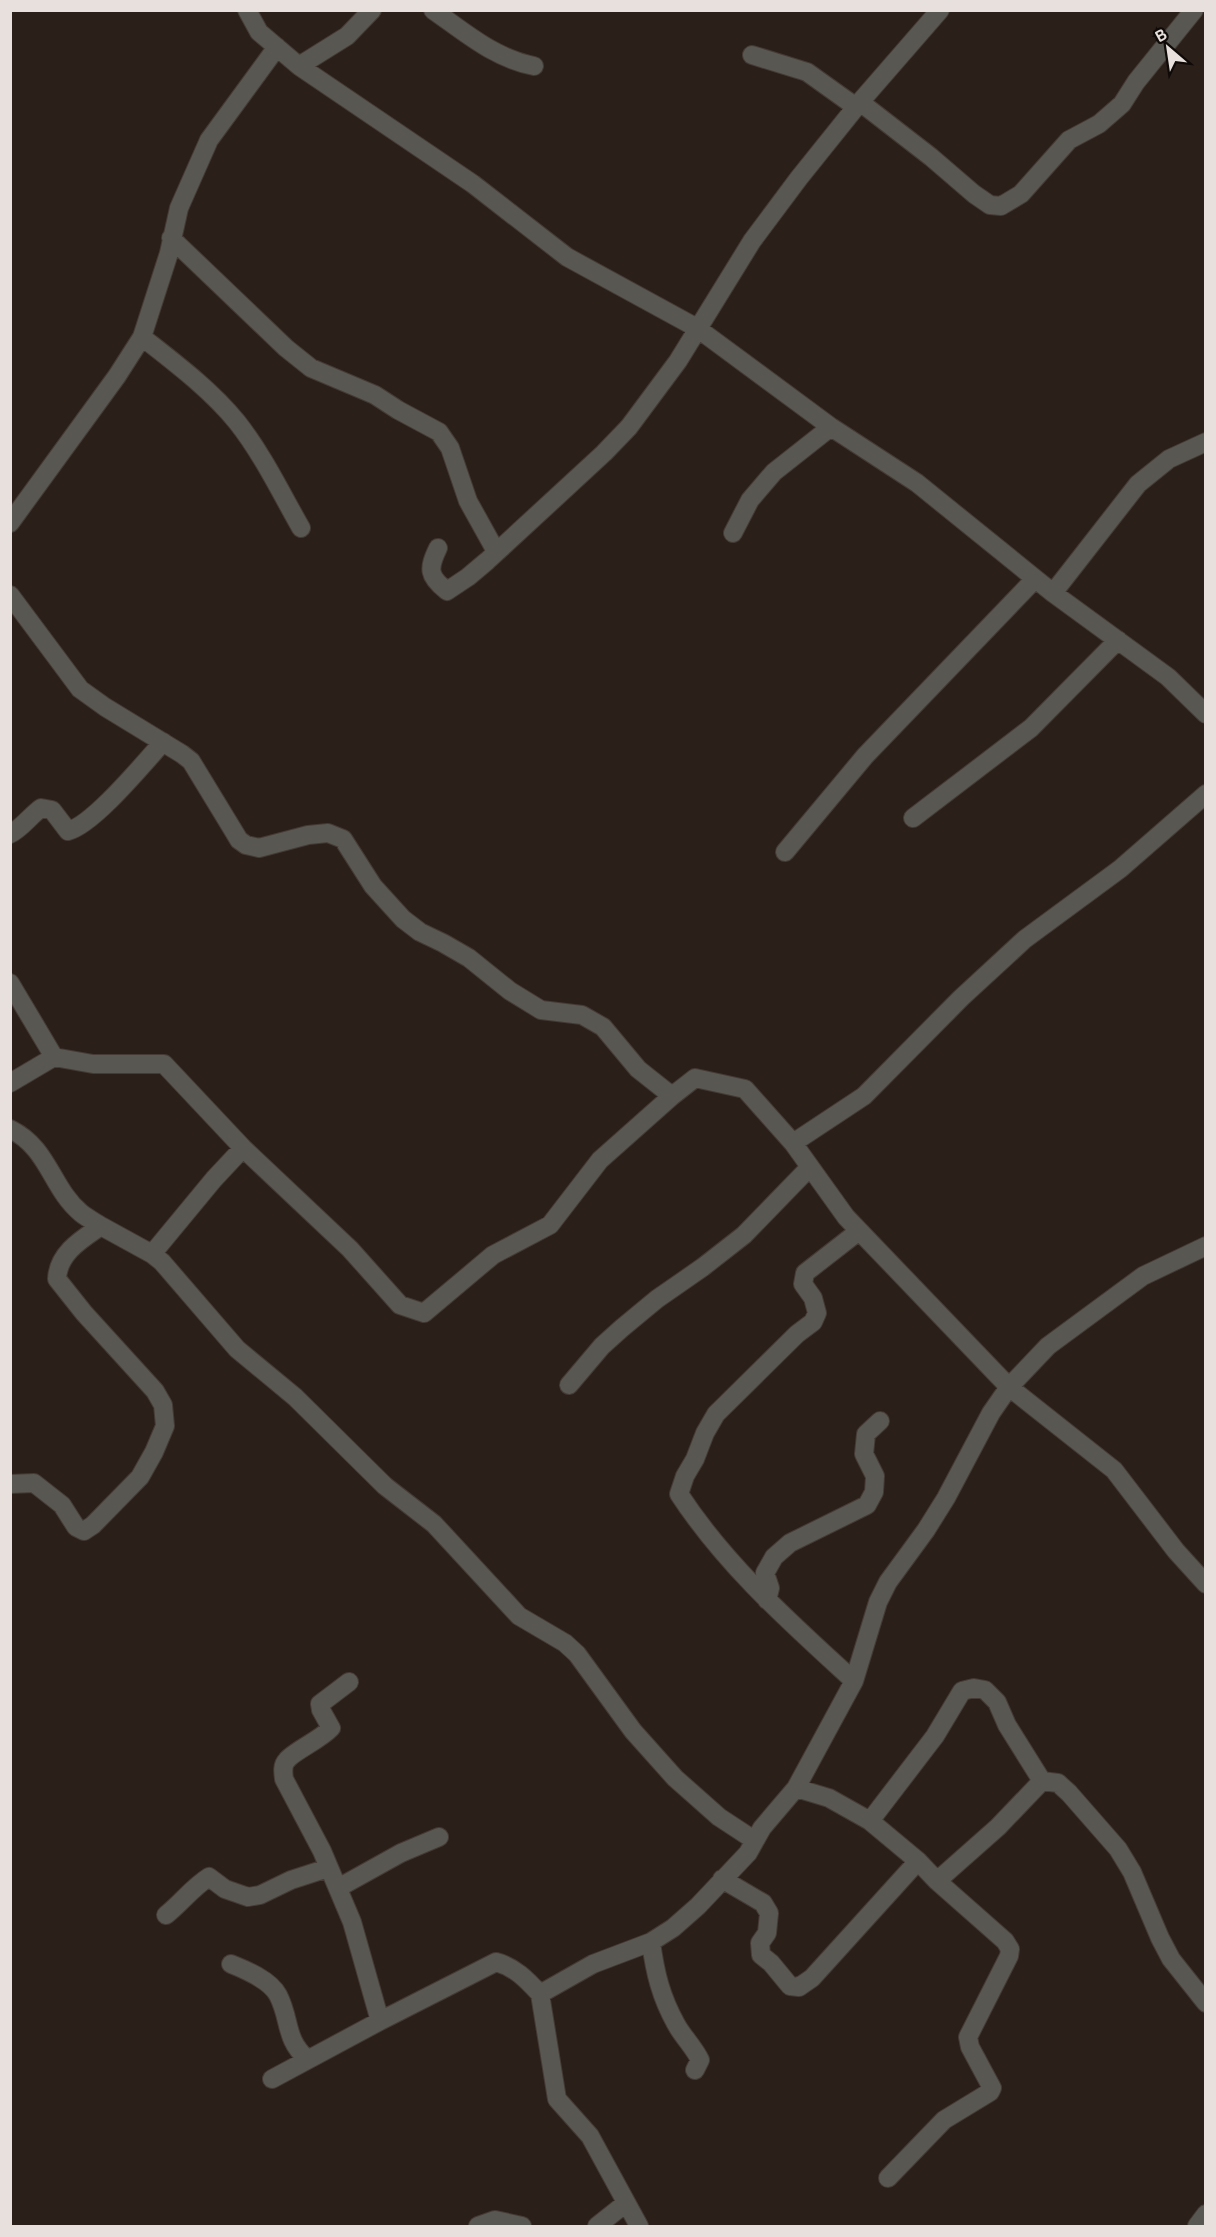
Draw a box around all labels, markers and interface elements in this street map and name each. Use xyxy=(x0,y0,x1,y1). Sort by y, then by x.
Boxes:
north arrow xyxy=(1138,18,1198,78)
text: B xyxy=(1151,24,1170,46)

